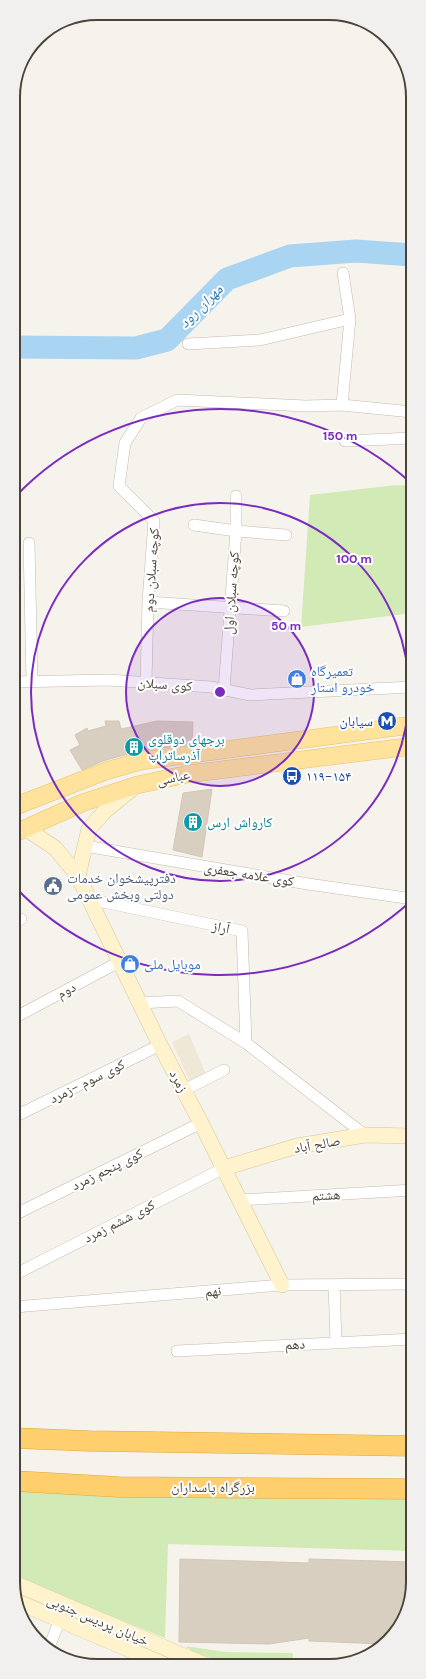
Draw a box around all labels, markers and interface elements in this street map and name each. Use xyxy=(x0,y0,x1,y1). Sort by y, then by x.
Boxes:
water label: مهران رود xyxy=(175,280,227,332)
text: 150 m xyxy=(323,428,357,444)
street label: کوچه سبلان دوم xyxy=(139,527,164,613)
street label: کوچه سبلان اول xyxy=(219,551,243,635)
text: 100 m xyxy=(336,551,372,567)
text: 50 m xyxy=(271,618,301,634)
place label: تعمیرگاه خودرو استار xyxy=(310,662,375,696)
shop icon: تعمیرگاه خودرو استار xyxy=(286,668,308,690)
street label: کوی سبلان xyxy=(137,673,193,695)
centre of rings xyxy=(213,685,227,699)
metro station icon: سیابان xyxy=(376,710,398,732)
place label: سیابان xyxy=(340,712,373,730)
place label: برجهای دوقلوی آذرساتراپ xyxy=(148,730,225,764)
building icon: برجهای دوقلوی آذرساتراپ xyxy=(123,736,145,758)
street label: عباسى xyxy=(155,765,191,789)
bus stop icon: ۱۱۹-۱۵۴ xyxy=(281,765,303,787)
place label: ۱۱۹-۱۵۴ xyxy=(306,767,351,785)
building icon: کارواش ارس xyxy=(182,811,204,833)
place label: کارواش ارس xyxy=(207,813,273,831)
street label: کوی علامه جعفری xyxy=(203,858,296,890)
place label: دفترپیشخوان خدمات دولتی وبخش عمومی xyxy=(67,869,176,903)
public building icon: دفترپیشخوان خدمات دولتی وبخش عمومی xyxy=(42,875,64,897)
street label: آراز xyxy=(210,916,232,938)
shop icon: موبایل ملی xyxy=(119,953,141,975)
place label: موبایل ملی xyxy=(144,955,201,973)
street label: دوم xyxy=(53,977,79,1003)
street label: کوی سوم -زمرد xyxy=(46,1055,128,1108)
street label: زمرد xyxy=(166,1067,192,1095)
street label: صالح آباد xyxy=(292,1131,342,1158)
street label: کوی پنجم زمرد xyxy=(68,1144,146,1195)
street label: هشتم xyxy=(311,1185,341,1206)
street label: کوی ششم زمرد xyxy=(80,1195,158,1248)
street label: نهم xyxy=(204,1281,222,1302)
street label: دهم xyxy=(284,1334,306,1355)
street label: بزرگراه پاسداران xyxy=(171,1478,255,1496)
street label: خیابان پردیس جنوبی xyxy=(44,1590,152,1650)

